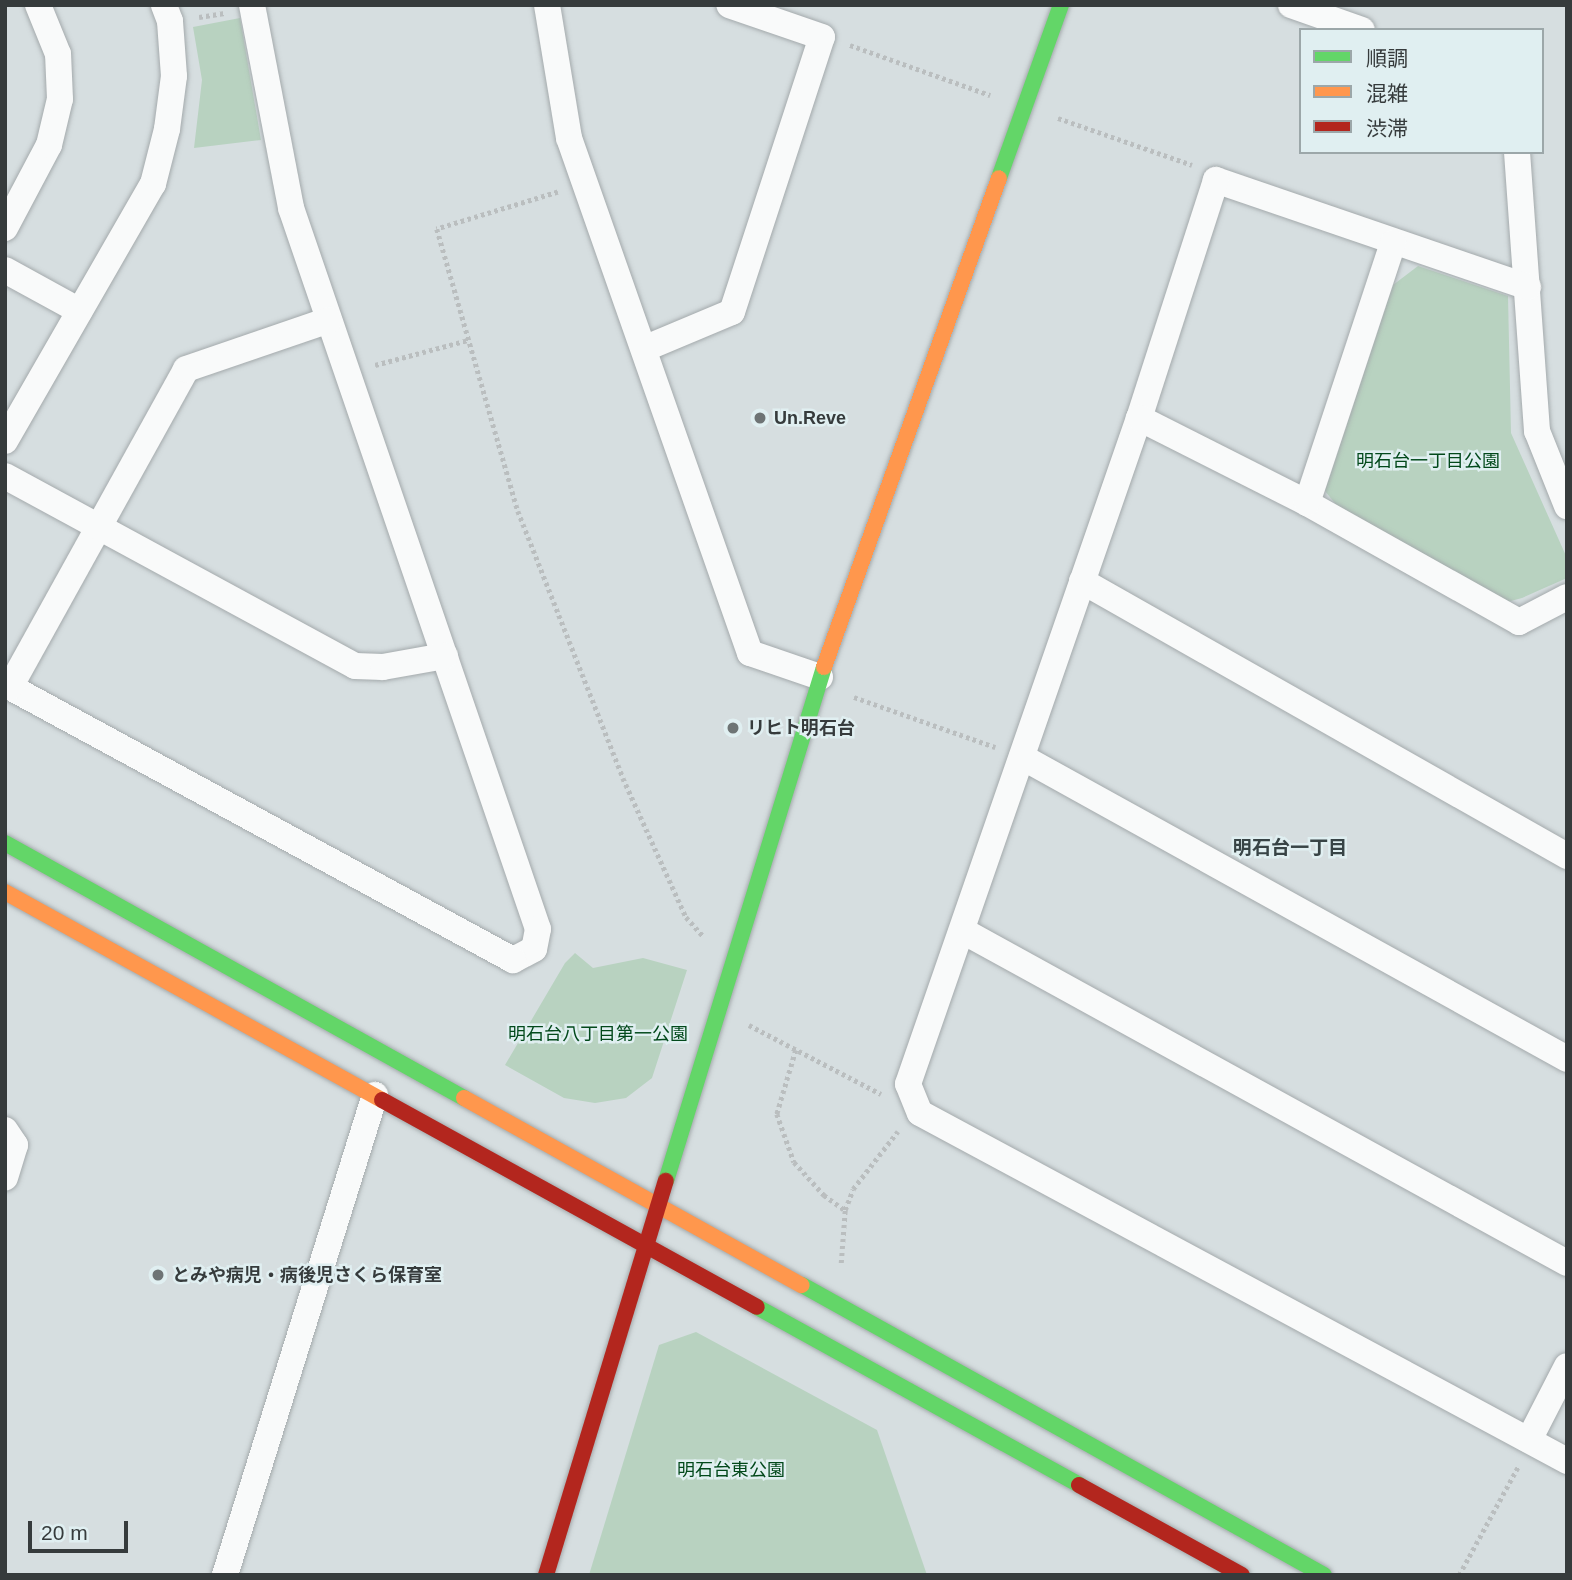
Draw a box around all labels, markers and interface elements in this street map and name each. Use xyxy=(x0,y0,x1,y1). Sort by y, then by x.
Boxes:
legend xyxy=(1299,28,1544,154)
text: 順調 xyxy=(1366,47,1408,70)
text: 混雑 xyxy=(1366,82,1408,105)
text: 渋滞 xyxy=(1366,117,1408,140)
place label: Un.Reve xyxy=(774,407,846,429)
marker: Un.Reve xyxy=(752,410,768,426)
park label: 明石台一丁目公園 xyxy=(1356,450,1500,472)
place label: リヒト明石台 xyxy=(747,717,855,739)
marker: リヒト明石台 xyxy=(725,720,741,736)
district label: 明石台一丁目 xyxy=(1233,837,1347,859)
park label: 明石台八丁目第一公園 xyxy=(508,1023,688,1045)
place label: とみや病児・病後児さくら保育室 xyxy=(172,1264,442,1286)
marker: とみや病児・病後児さくら保育室 xyxy=(150,1267,166,1283)
park label: 明石台東公園 xyxy=(677,1459,785,1481)
scale bar xyxy=(32,1506,131,1550)
text: 20 m xyxy=(41,1521,88,1544)

